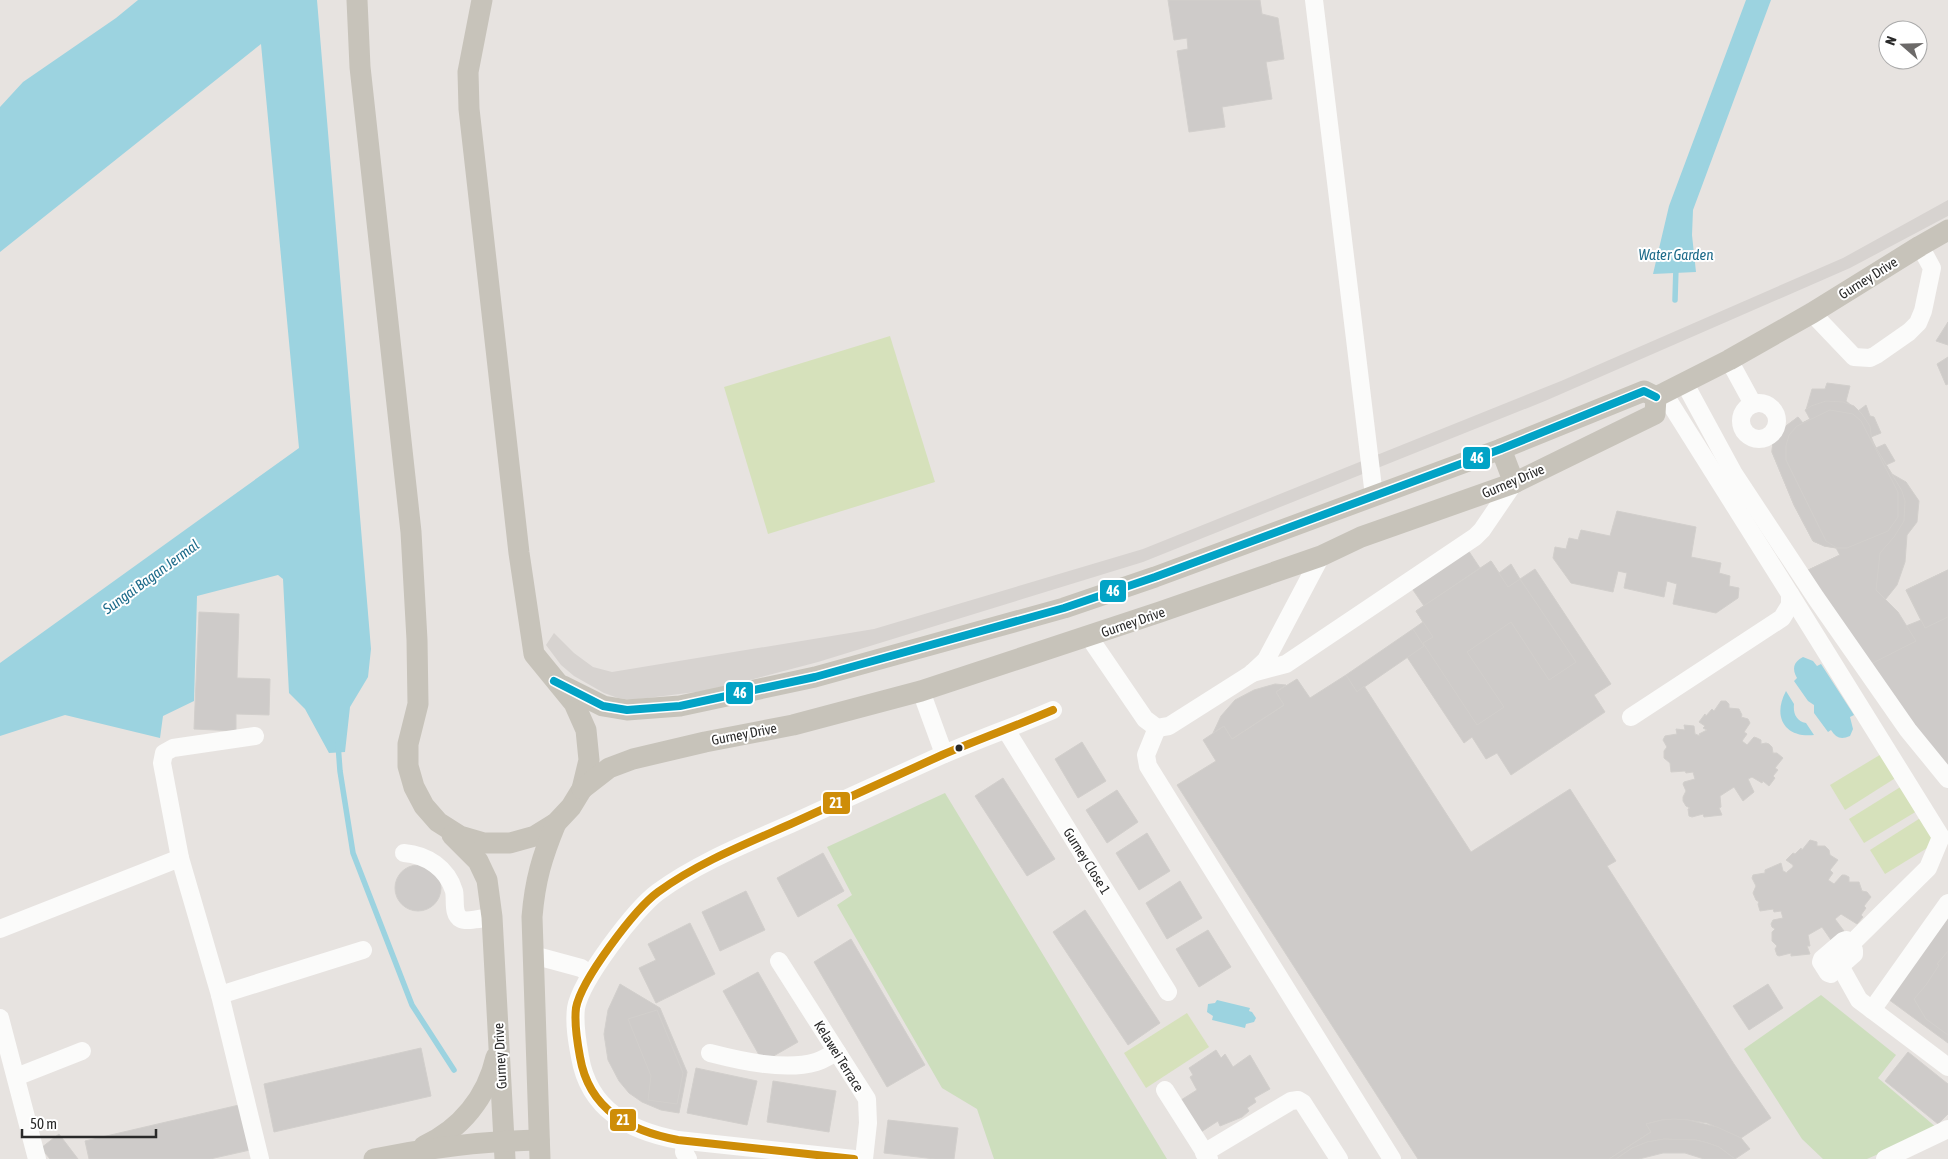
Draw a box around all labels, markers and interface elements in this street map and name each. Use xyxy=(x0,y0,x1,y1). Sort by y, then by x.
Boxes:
north arrow xyxy=(1878,20,1928,70)
text: N xyxy=(1882,34,1900,47)
water label: Water Garden xyxy=(1639,246,1713,263)
street label: Gurney Drive xyxy=(1836,254,1900,302)
line badge: 46 xyxy=(1462,446,1491,470)
text: 46 xyxy=(1469,450,1484,466)
street label: Gurney Drive xyxy=(1479,461,1547,501)
water label: Sungai Bagan Jermal xyxy=(98,536,202,618)
line badge: 46 xyxy=(1099,579,1127,603)
text: 46 xyxy=(1105,583,1120,599)
street label: Gurney Drive xyxy=(1099,604,1167,640)
line badge: 46 xyxy=(725,681,754,705)
text: 46 xyxy=(732,685,747,701)
street label: Gurney Drive xyxy=(710,720,778,748)
unlabelled marker xyxy=(954,743,964,753)
line badge: 21 xyxy=(822,791,851,815)
text: 21 xyxy=(829,795,843,811)
street label: Gurney Close 1 xyxy=(1060,825,1114,897)
street label: Kelawei Terrace xyxy=(811,1018,867,1094)
street label: Gurney Drive xyxy=(490,1023,510,1089)
scale bar xyxy=(22,1106,156,1138)
line badge: 21 xyxy=(609,1108,637,1132)
text: 21 xyxy=(616,1112,630,1128)
text: 50 m xyxy=(30,1115,57,1132)

